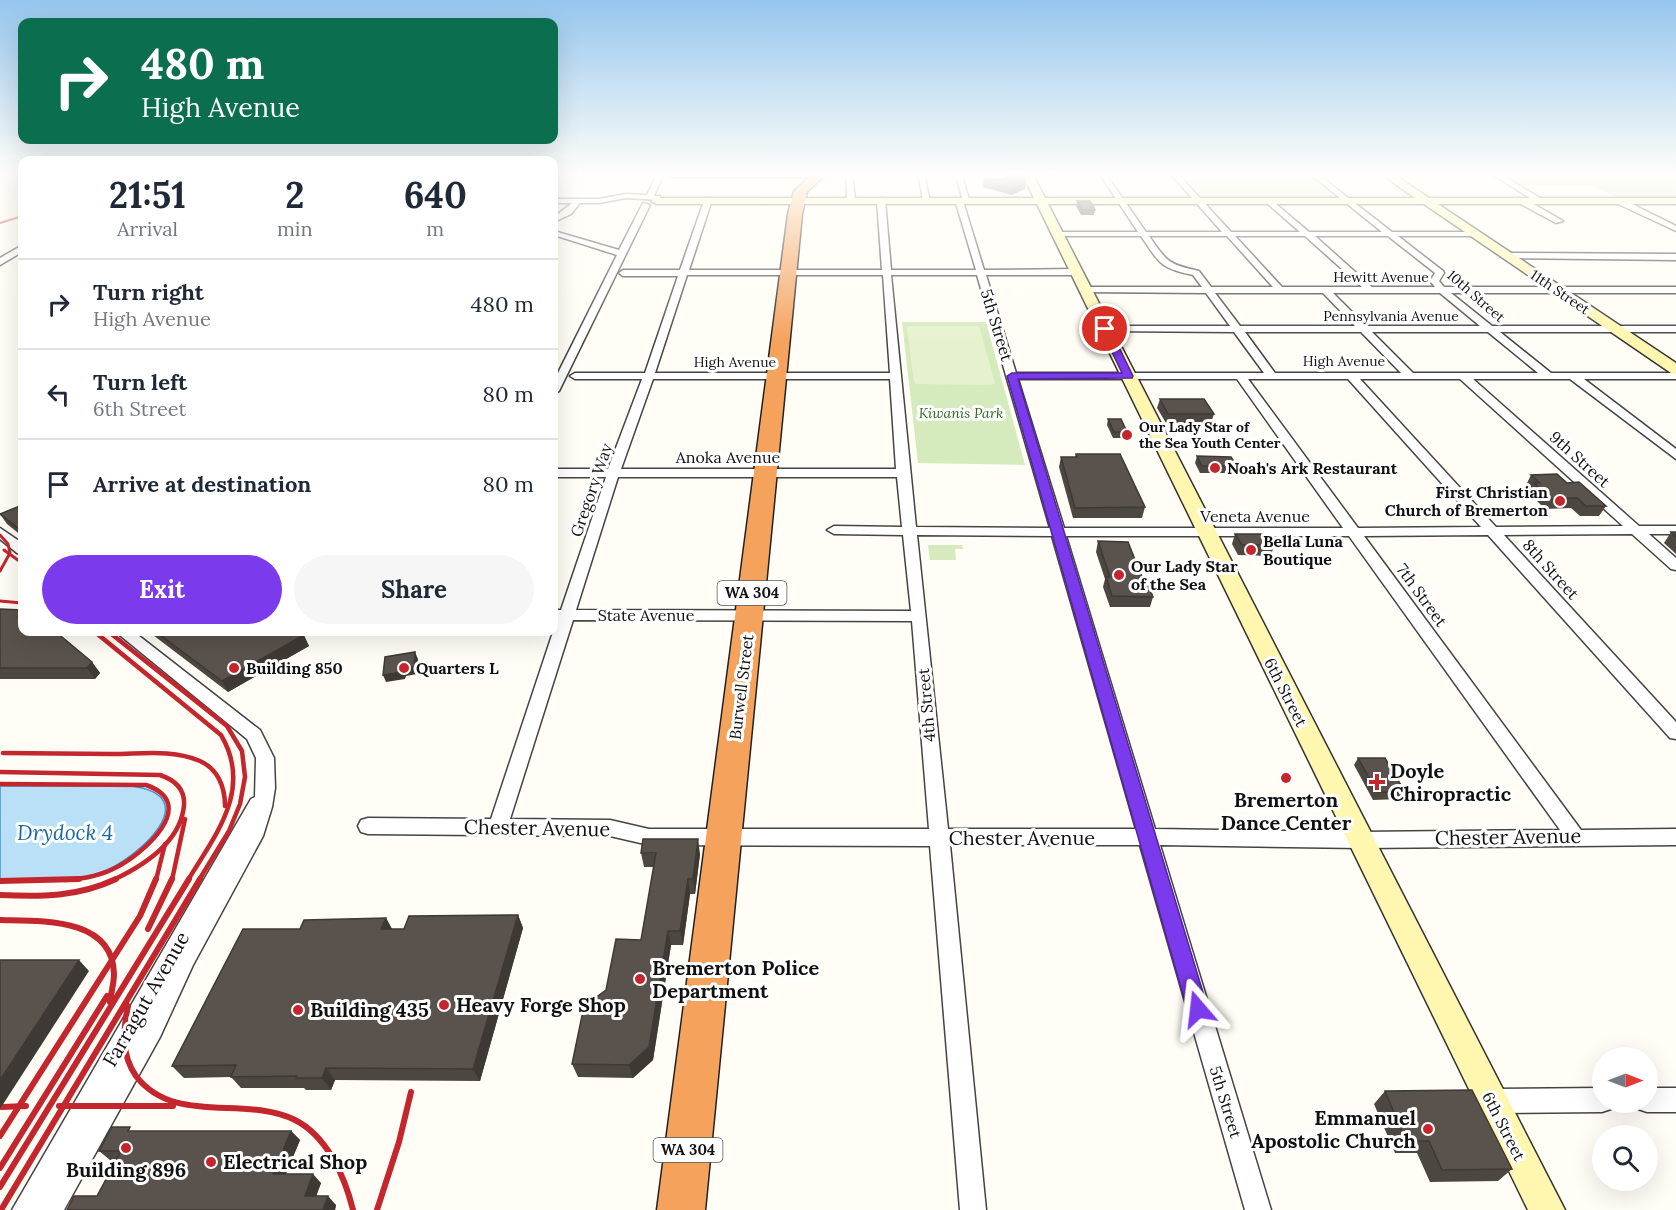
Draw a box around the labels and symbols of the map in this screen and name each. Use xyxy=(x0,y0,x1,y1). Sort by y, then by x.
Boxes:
street label: 10th Street xyxy=(1443,266,1509,326)
street label: 11th Street xyxy=(1527,266,1593,319)
street label: Hewitt Avenue xyxy=(1333,268,1429,286)
street label: 5th Street xyxy=(977,287,1018,364)
pin xyxy=(1079,303,1130,354)
street label: Pennsylvania Avenue xyxy=(1323,307,1459,325)
street label: High Avenue xyxy=(1303,352,1386,370)
street label: High Avenue xyxy=(694,353,777,371)
park label: Kiwanis Park xyxy=(919,404,1003,422)
place label: Our Lady Star of the Sea Youth Center xyxy=(1139,418,1281,452)
street label: 9th Street xyxy=(1546,427,1615,492)
marker: Our Lady Star of the Sea Youth Center xyxy=(1120,428,1134,442)
street label: Gregory Way xyxy=(566,440,617,539)
street label: Anoka Avenue xyxy=(675,447,781,467)
place label: Noah's Ark Restaurant xyxy=(1227,458,1398,478)
marker: Noah's Ark Restaurant xyxy=(1208,461,1222,475)
place label: First Christian Church of Bremerton xyxy=(1385,482,1548,520)
marker: First Christian Church of Bremerton xyxy=(1553,494,1567,508)
street label: Veneta Avenue xyxy=(1199,506,1310,526)
place label: Bella Luna Boutique xyxy=(1263,531,1343,569)
street label: 8th Street xyxy=(1519,535,1584,604)
marker: Bella Luna Boutique xyxy=(1244,543,1258,557)
place label: Our Lady Star of the Sea xyxy=(1131,556,1238,594)
street label: 7th Street xyxy=(1393,560,1452,631)
marker: Our Lady Star of the Sea xyxy=(1112,568,1126,582)
road number: WA 304 xyxy=(718,581,786,605)
street label: State Avenue xyxy=(598,605,695,625)
street label: Burwell Street xyxy=(725,632,757,741)
street label: 6th Street xyxy=(1260,654,1312,730)
place label: Building 850 xyxy=(246,658,343,678)
place label: Quarters L xyxy=(416,658,499,678)
marker: Building 850 xyxy=(227,661,241,675)
marker: Quarters L xyxy=(397,661,411,675)
street label: 4th Street xyxy=(913,666,939,743)
place label: Doyle Chiropractic xyxy=(1390,758,1512,806)
marker: Bremerton Dance Center xyxy=(1279,771,1293,785)
marker: Doyle Chiropractic xyxy=(1368,773,1386,791)
place label: Bremerton Dance Center xyxy=(1221,787,1352,835)
street label: Chester Avenue xyxy=(464,814,611,841)
water label: Drydock 4 xyxy=(17,819,113,846)
street label: Chester Avenue xyxy=(1435,823,1582,850)
street label: Chester Avenue xyxy=(949,825,1095,850)
street label: Farragut Avenue xyxy=(97,927,194,1071)
place label: Bremerton Police Department xyxy=(652,955,819,1003)
marker: Bremerton Police Department xyxy=(633,972,647,986)
position arrow xyxy=(1166,977,1230,1041)
place label: Heavy Forge Shop xyxy=(456,992,626,1017)
place label: Building 435 xyxy=(310,997,429,1022)
marker: Heavy Forge Shop xyxy=(437,998,451,1012)
marker: Building 435 xyxy=(291,1003,305,1017)
north arrow xyxy=(1592,1047,1658,1113)
street label: 5th Street xyxy=(1206,1064,1247,1141)
street label: 6th Street xyxy=(1478,1088,1530,1164)
place label: Emmanuel Apostolic Church xyxy=(1251,1105,1417,1153)
marker: Emmanuel Apostolic Church xyxy=(1421,1122,1435,1136)
road number: WA 304 xyxy=(654,1138,722,1162)
marker: Building 896 xyxy=(119,1141,133,1155)
place label: Electrical Shop xyxy=(223,1149,367,1174)
marker: Electrical Shop xyxy=(204,1155,218,1169)
place label: Building 896 xyxy=(66,1157,186,1182)

